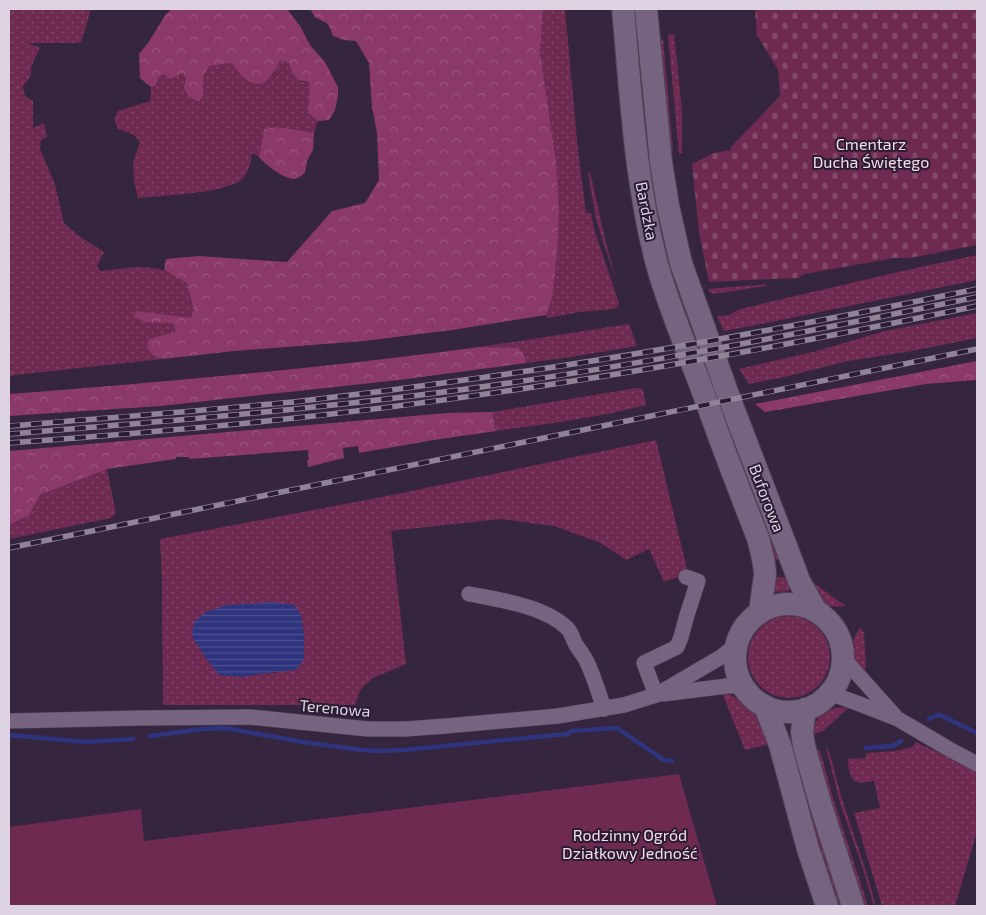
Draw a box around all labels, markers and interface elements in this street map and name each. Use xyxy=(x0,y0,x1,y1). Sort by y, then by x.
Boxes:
park label: Cmentarz Ducha Świętego xyxy=(813,134,929,171)
street label: Bardzka xyxy=(633,180,662,242)
street label: Buforowa xyxy=(746,461,789,534)
street label: Terenowa xyxy=(299,695,371,720)
park label: Rodzinny Ogród Działkowy Jedność xyxy=(562,825,698,862)

